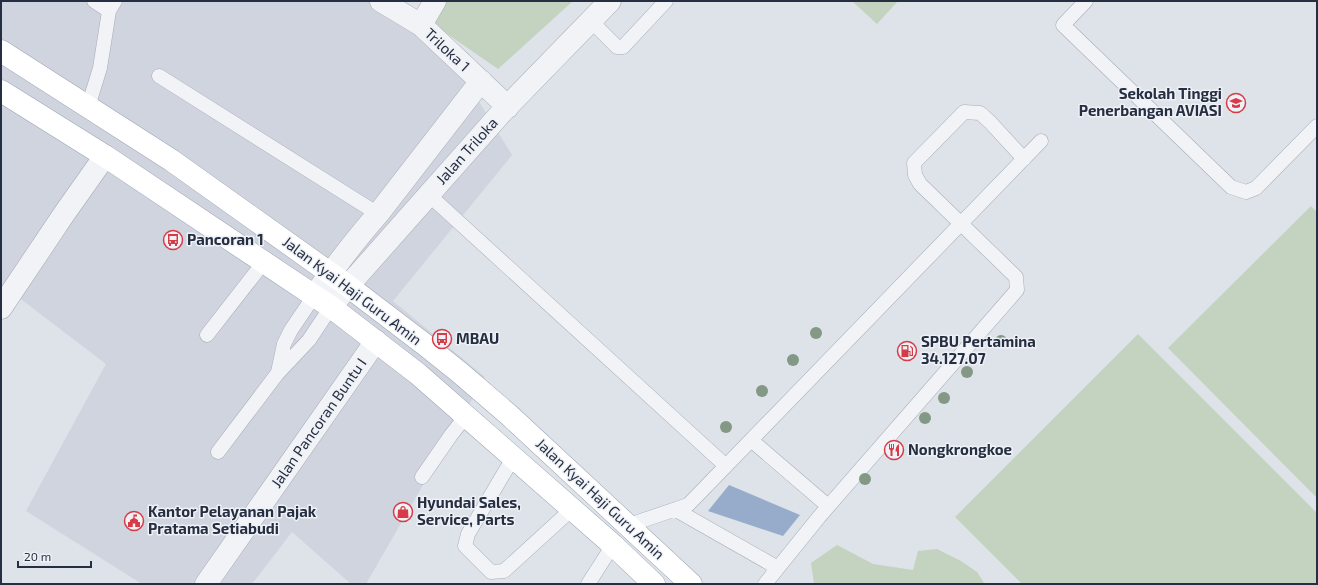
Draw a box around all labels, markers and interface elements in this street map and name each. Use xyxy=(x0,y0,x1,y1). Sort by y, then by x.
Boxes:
street label: Triloka 1 xyxy=(421,24,474,75)
place label: Sekolah Tinggi Penerbangan AVIASI xyxy=(1079,84,1222,119)
school or university icon: Sekolah Tinggi Penerbangan AVIASI xyxy=(1225,92,1247,114)
street label: Jalan Triloka xyxy=(432,113,501,187)
bus stop icon: Pancoran 1 xyxy=(162,229,184,251)
place label: Pancoran 1 xyxy=(187,230,264,248)
street label: Jalan Kyai Haji Guru Amin xyxy=(279,232,426,349)
bus stop icon: MBAU xyxy=(431,328,453,350)
place label: MBAU xyxy=(456,329,499,347)
place label: SPBU Pertamina 34.127.07 xyxy=(921,332,1036,367)
fuel station icon: SPBU Pertamina 34.127.07 xyxy=(896,340,918,362)
street label: Jalan Pancoran Buntu I xyxy=(267,354,370,491)
street label: Jalan Kyai Haji Guru Amin xyxy=(532,434,669,563)
restaurant icon: Nongkrongkoe xyxy=(883,439,905,461)
place label: Nongkrongkoe xyxy=(908,440,1012,458)
place label: Hyundai Sales, Service, Parts xyxy=(417,493,521,528)
shop icon: Hyundai Sales, Service, Parts xyxy=(392,501,414,523)
place label: Kantor Pelayanan Pajak Pratama Setiabudi xyxy=(148,502,317,537)
public building icon: Kantor Pelayanan Pajak Pratama Setiabudi xyxy=(123,510,145,532)
scale bar xyxy=(18,543,91,569)
text: 20 m xyxy=(24,549,51,563)

